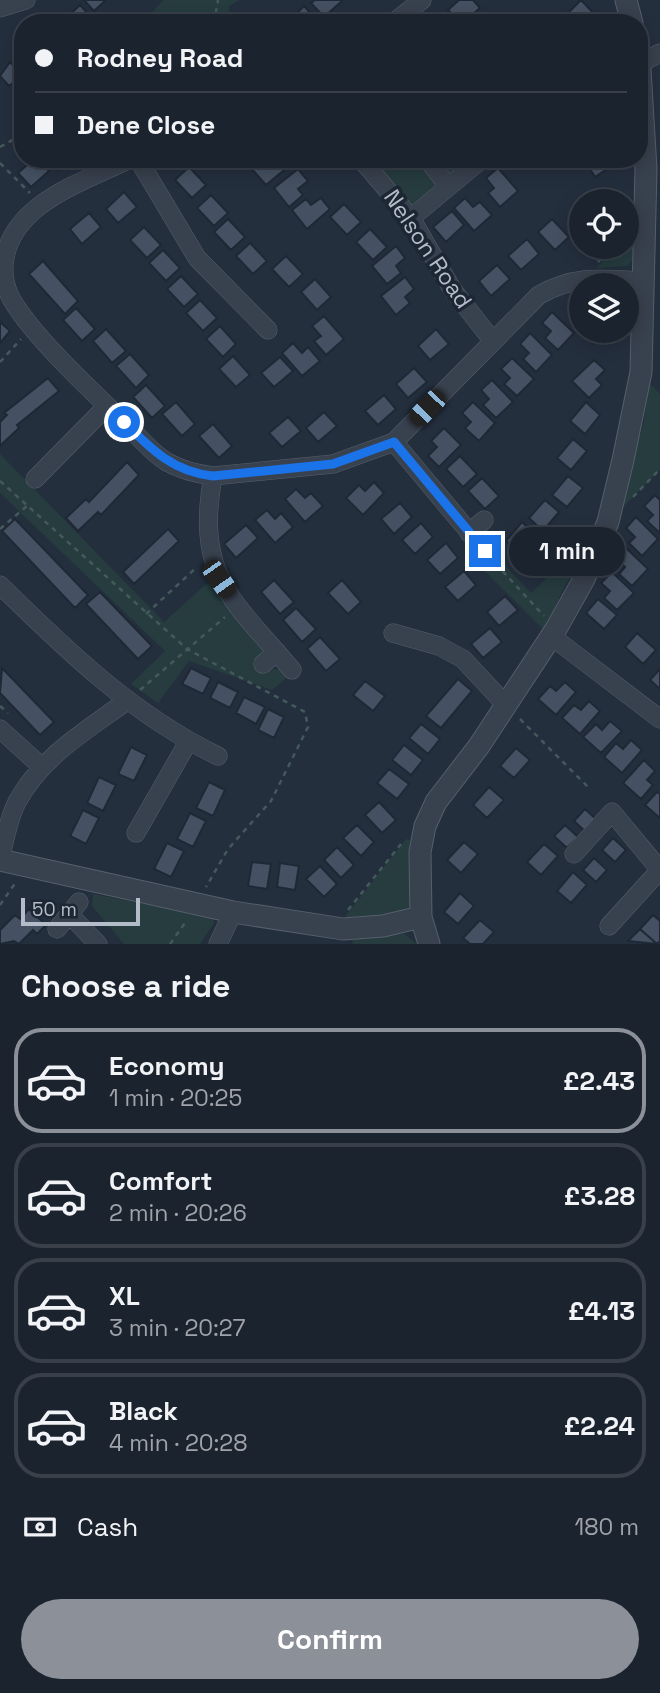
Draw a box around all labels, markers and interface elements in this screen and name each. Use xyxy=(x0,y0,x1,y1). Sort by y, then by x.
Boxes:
text: Rodney Road xyxy=(77,41,243,75)
text: Dene Close xyxy=(77,108,215,142)
street label: Nelson Road xyxy=(377,184,479,314)
map controls xyxy=(569,189,639,343)
button: locate xyxy=(569,189,639,259)
button: layers xyxy=(569,273,639,343)
car xyxy=(405,386,450,430)
route start xyxy=(108,406,140,438)
callout: 1 min xyxy=(510,526,625,576)
route end xyxy=(469,535,501,567)
text: 1 min xyxy=(539,536,595,566)
car xyxy=(199,556,240,602)
scale bar xyxy=(21,895,140,927)
text: 50 m xyxy=(32,897,77,922)
text: Choose a ride xyxy=(21,966,231,1006)
icon: car xyxy=(25,1049,88,1112)
text: Economy xyxy=(109,1049,225,1083)
text: £2.43 xyxy=(563,1064,635,1098)
text: 1 min · 20:25 xyxy=(109,1083,242,1113)
icon: car xyxy=(25,1164,88,1227)
text: Comfort xyxy=(109,1164,212,1198)
text: £3.28 xyxy=(564,1179,635,1213)
text: 2 min · 20:26 xyxy=(109,1198,247,1228)
icon: car xyxy=(25,1279,88,1342)
text: XL xyxy=(109,1279,140,1313)
text: £4.13 xyxy=(568,1294,635,1328)
text: 3 min · 20:27 xyxy=(109,1313,246,1343)
icon: car xyxy=(25,1394,88,1457)
text: Black xyxy=(109,1394,178,1428)
text: £2.24 xyxy=(564,1409,635,1443)
text: 4 min · 20:28 xyxy=(109,1428,248,1458)
icon: cash xyxy=(21,1508,59,1546)
text: Cash xyxy=(77,1510,138,1544)
text: 180 m xyxy=(575,1512,639,1542)
button: Confirm xyxy=(21,1599,639,1679)

